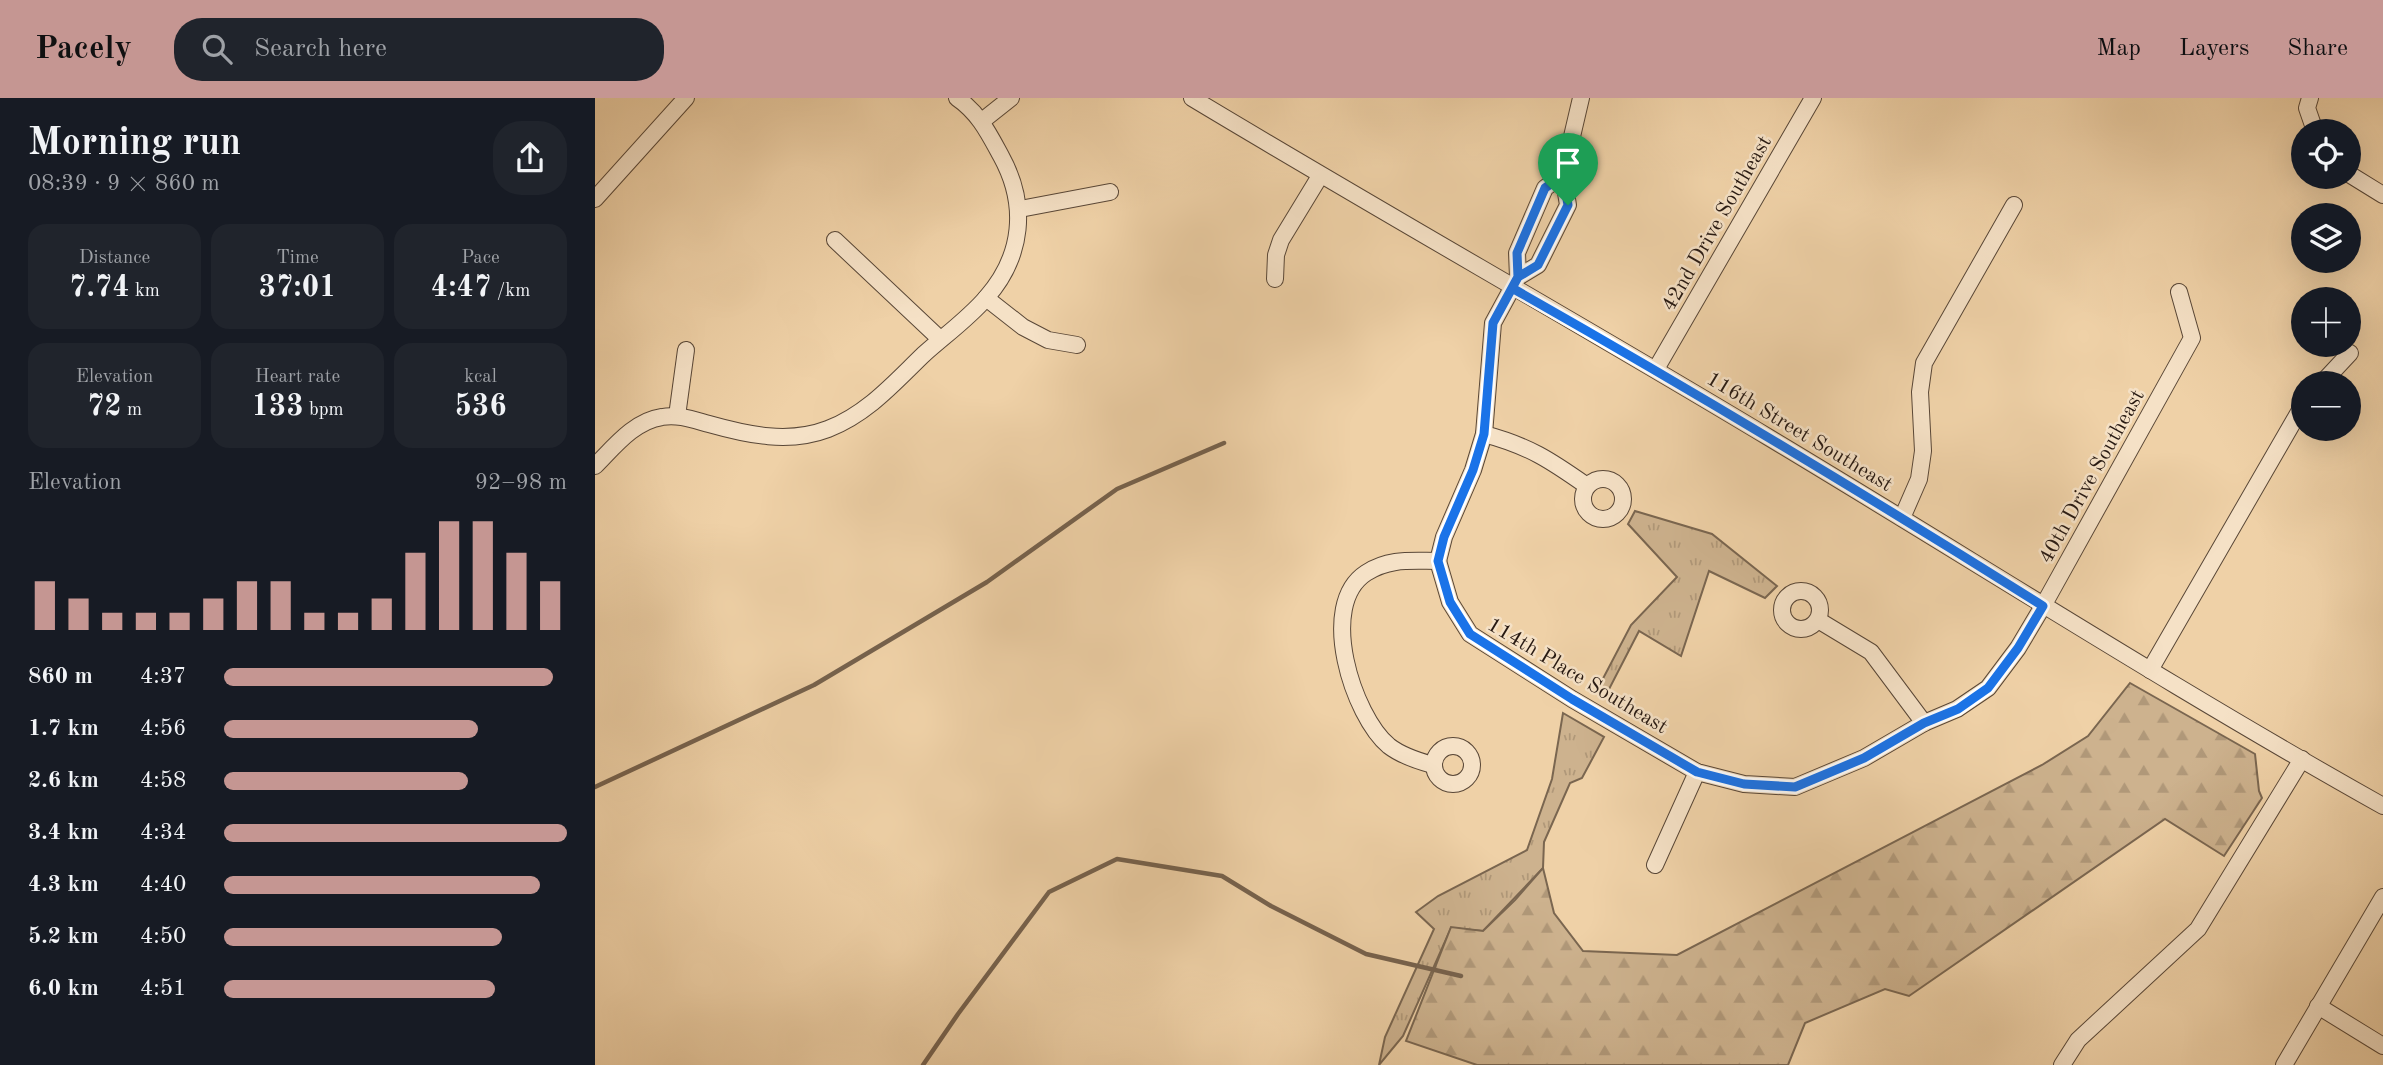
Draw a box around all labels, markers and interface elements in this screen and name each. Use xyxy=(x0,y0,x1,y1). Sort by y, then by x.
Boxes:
search box xyxy=(174,18,664,81)
icon: search xyxy=(198,30,236,68)
text: Pacely xyxy=(35,33,132,66)
text: Search here xyxy=(254,36,387,62)
text: Map xyxy=(2097,37,2141,61)
text: Layers xyxy=(2179,37,2249,61)
text: Share xyxy=(2287,37,2348,61)
map controls xyxy=(2291,119,2361,441)
button: locate xyxy=(2291,119,2361,189)
button: share xyxy=(493,121,567,195)
text: Morning run xyxy=(28,125,241,163)
street label: 42nd Drive Southeast xyxy=(1659,132,1776,315)
pin xyxy=(1538,133,1598,205)
icon: arrive xyxy=(1549,144,1587,182)
text: 08:39 · 9 × 860 m xyxy=(28,172,220,195)
button: layers xyxy=(2291,203,2361,273)
text: Distance xyxy=(79,249,150,268)
text: Time xyxy=(276,249,319,268)
text: Pace xyxy=(461,249,500,268)
text: 7.74 xyxy=(69,273,130,303)
text: 37:01 xyxy=(259,273,337,303)
text: 4:47 xyxy=(431,273,491,303)
text: km xyxy=(130,282,160,301)
text: /km xyxy=(491,282,530,301)
button: + xyxy=(2291,287,2361,357)
text: Elevation xyxy=(76,368,153,387)
text: Heart rate xyxy=(255,368,340,387)
text: kcal xyxy=(464,368,497,387)
street label: 116th Street Southeast xyxy=(1703,369,1896,496)
button: − xyxy=(2291,371,2361,441)
street label: 40th Drive Southeast xyxy=(2036,386,2149,567)
text: 72 xyxy=(87,392,122,422)
text: 133 xyxy=(251,392,304,422)
text: 536 xyxy=(454,392,507,422)
text: m xyxy=(122,401,142,420)
text: bpm xyxy=(304,401,344,420)
text: Elevation xyxy=(28,471,122,494)
text: 92–98 m xyxy=(475,471,567,494)
street label: 114th Place Southeast xyxy=(1483,614,1671,738)
text: 860 m xyxy=(28,665,93,688)
text: 4:37 xyxy=(140,665,186,688)
text: 1.7 km xyxy=(28,717,99,740)
text: 4:56 xyxy=(140,717,186,740)
text: 2.6 km xyxy=(28,769,99,792)
text: 4:58 xyxy=(140,769,186,792)
text: 3.4 km xyxy=(28,821,99,844)
text: 4:34 xyxy=(140,821,186,844)
text: 4.3 km xyxy=(28,873,99,896)
text: 4:40 xyxy=(140,873,186,896)
text: 5.2 km xyxy=(28,925,99,948)
text: 4:50 xyxy=(140,925,186,948)
text: 6.0 km xyxy=(28,977,99,1000)
text: 4:51 xyxy=(140,977,186,1000)

